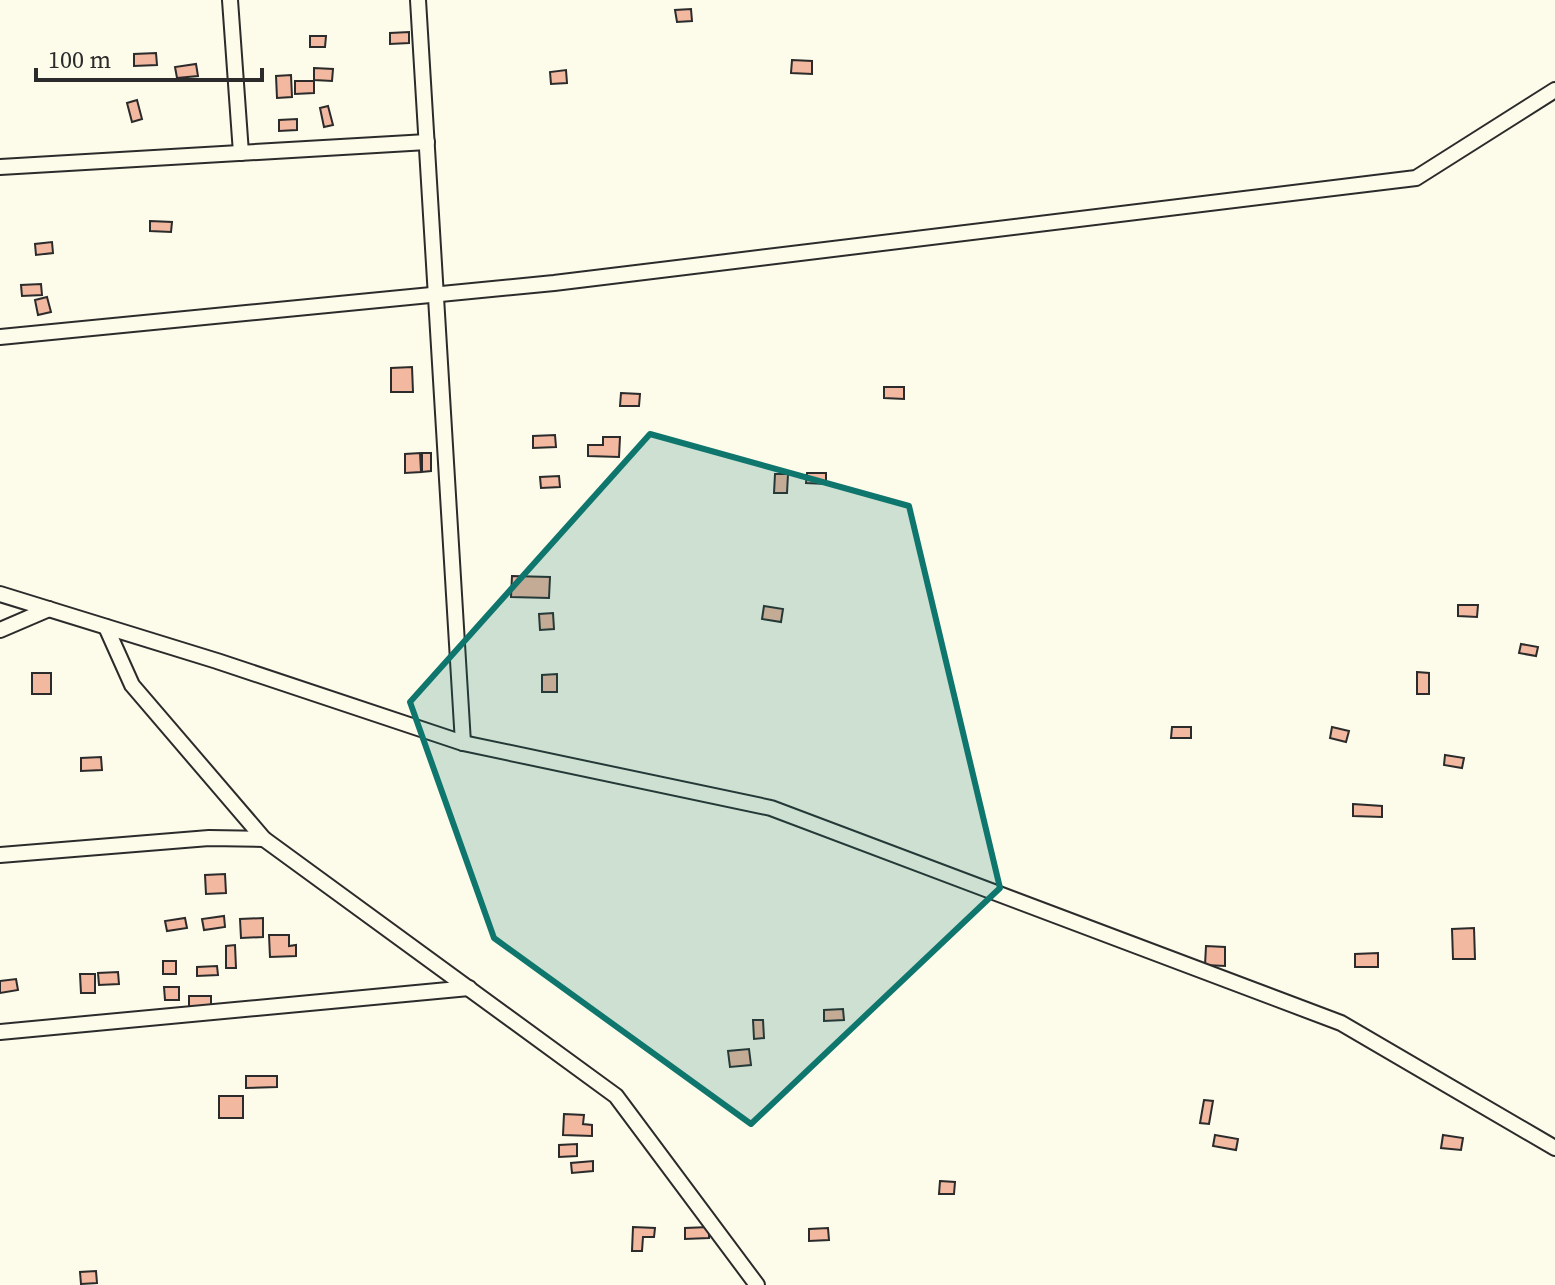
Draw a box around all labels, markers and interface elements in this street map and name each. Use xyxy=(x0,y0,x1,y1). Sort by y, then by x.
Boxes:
scale bar xyxy=(36,32,262,82)
text: 100 m xyxy=(48,43,111,76)

